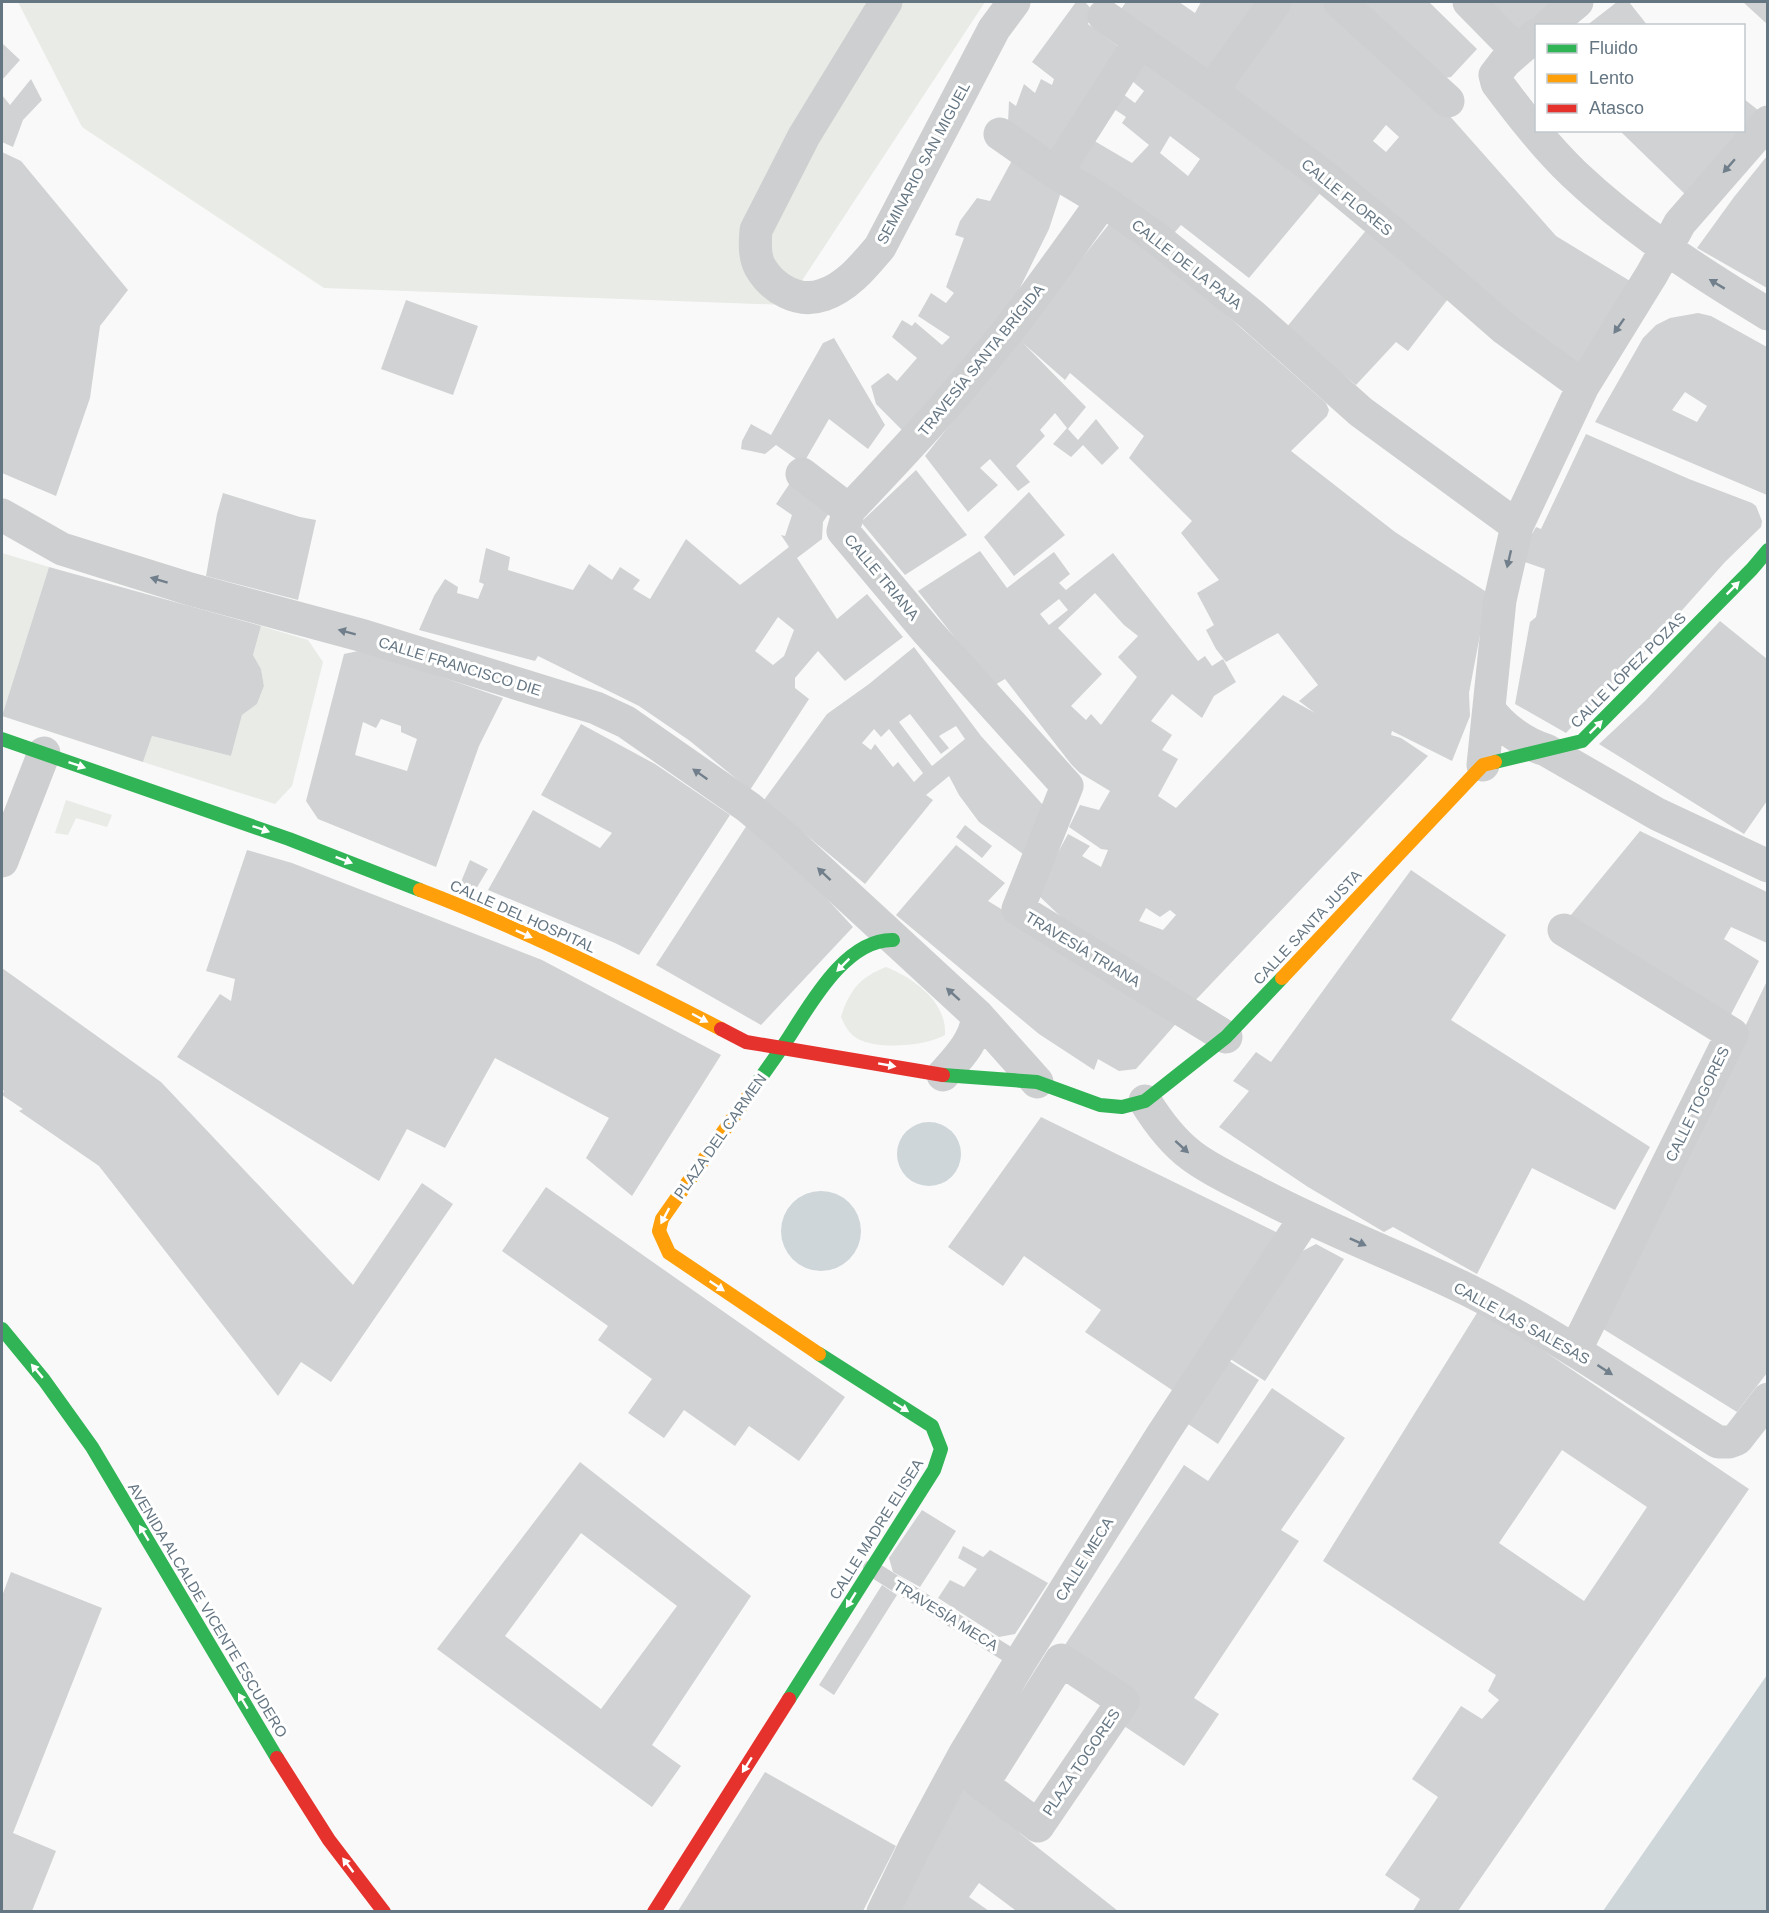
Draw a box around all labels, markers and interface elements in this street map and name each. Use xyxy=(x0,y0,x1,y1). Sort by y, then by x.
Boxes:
legend xyxy=(1535,24,1745,132)
text: Fluido xyxy=(1589,38,1638,58)
text: Lento xyxy=(1589,68,1634,88)
street label: SEMINARIO SAN MIGUEL xyxy=(873,79,973,247)
text: Atasco xyxy=(1589,98,1644,118)
street label: CALLE FLORES xyxy=(1298,155,1396,239)
one-way arrow xyxy=(1722,159,1736,174)
street label: CALLE DE LA PAJA xyxy=(1129,216,1245,312)
one-way arrow xyxy=(1709,278,1726,289)
street label: TRAVESÍA SANTA BRÍGIDA xyxy=(915,281,1047,439)
one-way arrow xyxy=(1613,318,1625,334)
street label: CALLE TRIANA xyxy=(841,531,923,623)
one-way arrow xyxy=(1504,549,1514,568)
one-way arrow xyxy=(150,575,168,584)
one-way arrow xyxy=(1726,581,1740,596)
street label: CALLE LÓPEZ POZAS xyxy=(1567,609,1689,731)
one-way arrow xyxy=(338,626,356,636)
street label: CALLE FRANCISCO DIE xyxy=(377,633,543,699)
one-way arrow xyxy=(1589,719,1603,734)
one-way arrow xyxy=(68,760,86,770)
one-way arrow xyxy=(693,768,709,780)
one-way arrow xyxy=(252,825,270,835)
one-way arrow xyxy=(335,855,353,865)
street label: CALLE SANTA JUSTA xyxy=(1250,866,1364,988)
one-way arrow xyxy=(817,868,832,881)
street label: CALLE DEL HOSPITAL xyxy=(448,876,598,956)
street label: TRAVESÍA TRIANA xyxy=(1022,908,1144,990)
one-way arrow xyxy=(516,929,533,938)
one-way arrow xyxy=(836,958,851,972)
one-way arrow xyxy=(946,988,961,1001)
one-way arrow xyxy=(692,1013,709,1023)
street label: CALLE TOGORES xyxy=(1662,1044,1732,1164)
one-way arrow xyxy=(878,1061,897,1070)
street label: PLAZA DEL CARMEN xyxy=(670,1070,770,1202)
one-way arrow xyxy=(1174,1140,1189,1153)
one-way arrow xyxy=(661,1207,671,1225)
one-way arrow xyxy=(1349,1237,1367,1247)
street label: CALLE LAS SALESAS xyxy=(1451,1279,1593,1367)
one-way arrow xyxy=(709,1280,726,1291)
one-way arrow xyxy=(30,1363,43,1379)
one-way arrow xyxy=(1597,1364,1613,1375)
one-way arrow xyxy=(893,1402,909,1413)
street label: CALLE MADRE ELISEA xyxy=(826,1456,926,1602)
street label: AVENIDA ALCALDE VICENTE ESCUDERO xyxy=(125,1480,291,1740)
street label: CALLE MECA xyxy=(1052,1514,1116,1604)
one-way arrow xyxy=(138,1525,149,1541)
street label: TRAVESÍA MECA xyxy=(891,1576,1001,1654)
one-way arrow xyxy=(845,1592,856,1608)
one-way arrow xyxy=(238,1692,248,1709)
street label: PLAZA TOGORES xyxy=(1039,1705,1123,1819)
one-way arrow xyxy=(741,1757,752,1773)
one-way arrow xyxy=(342,1857,355,1873)

